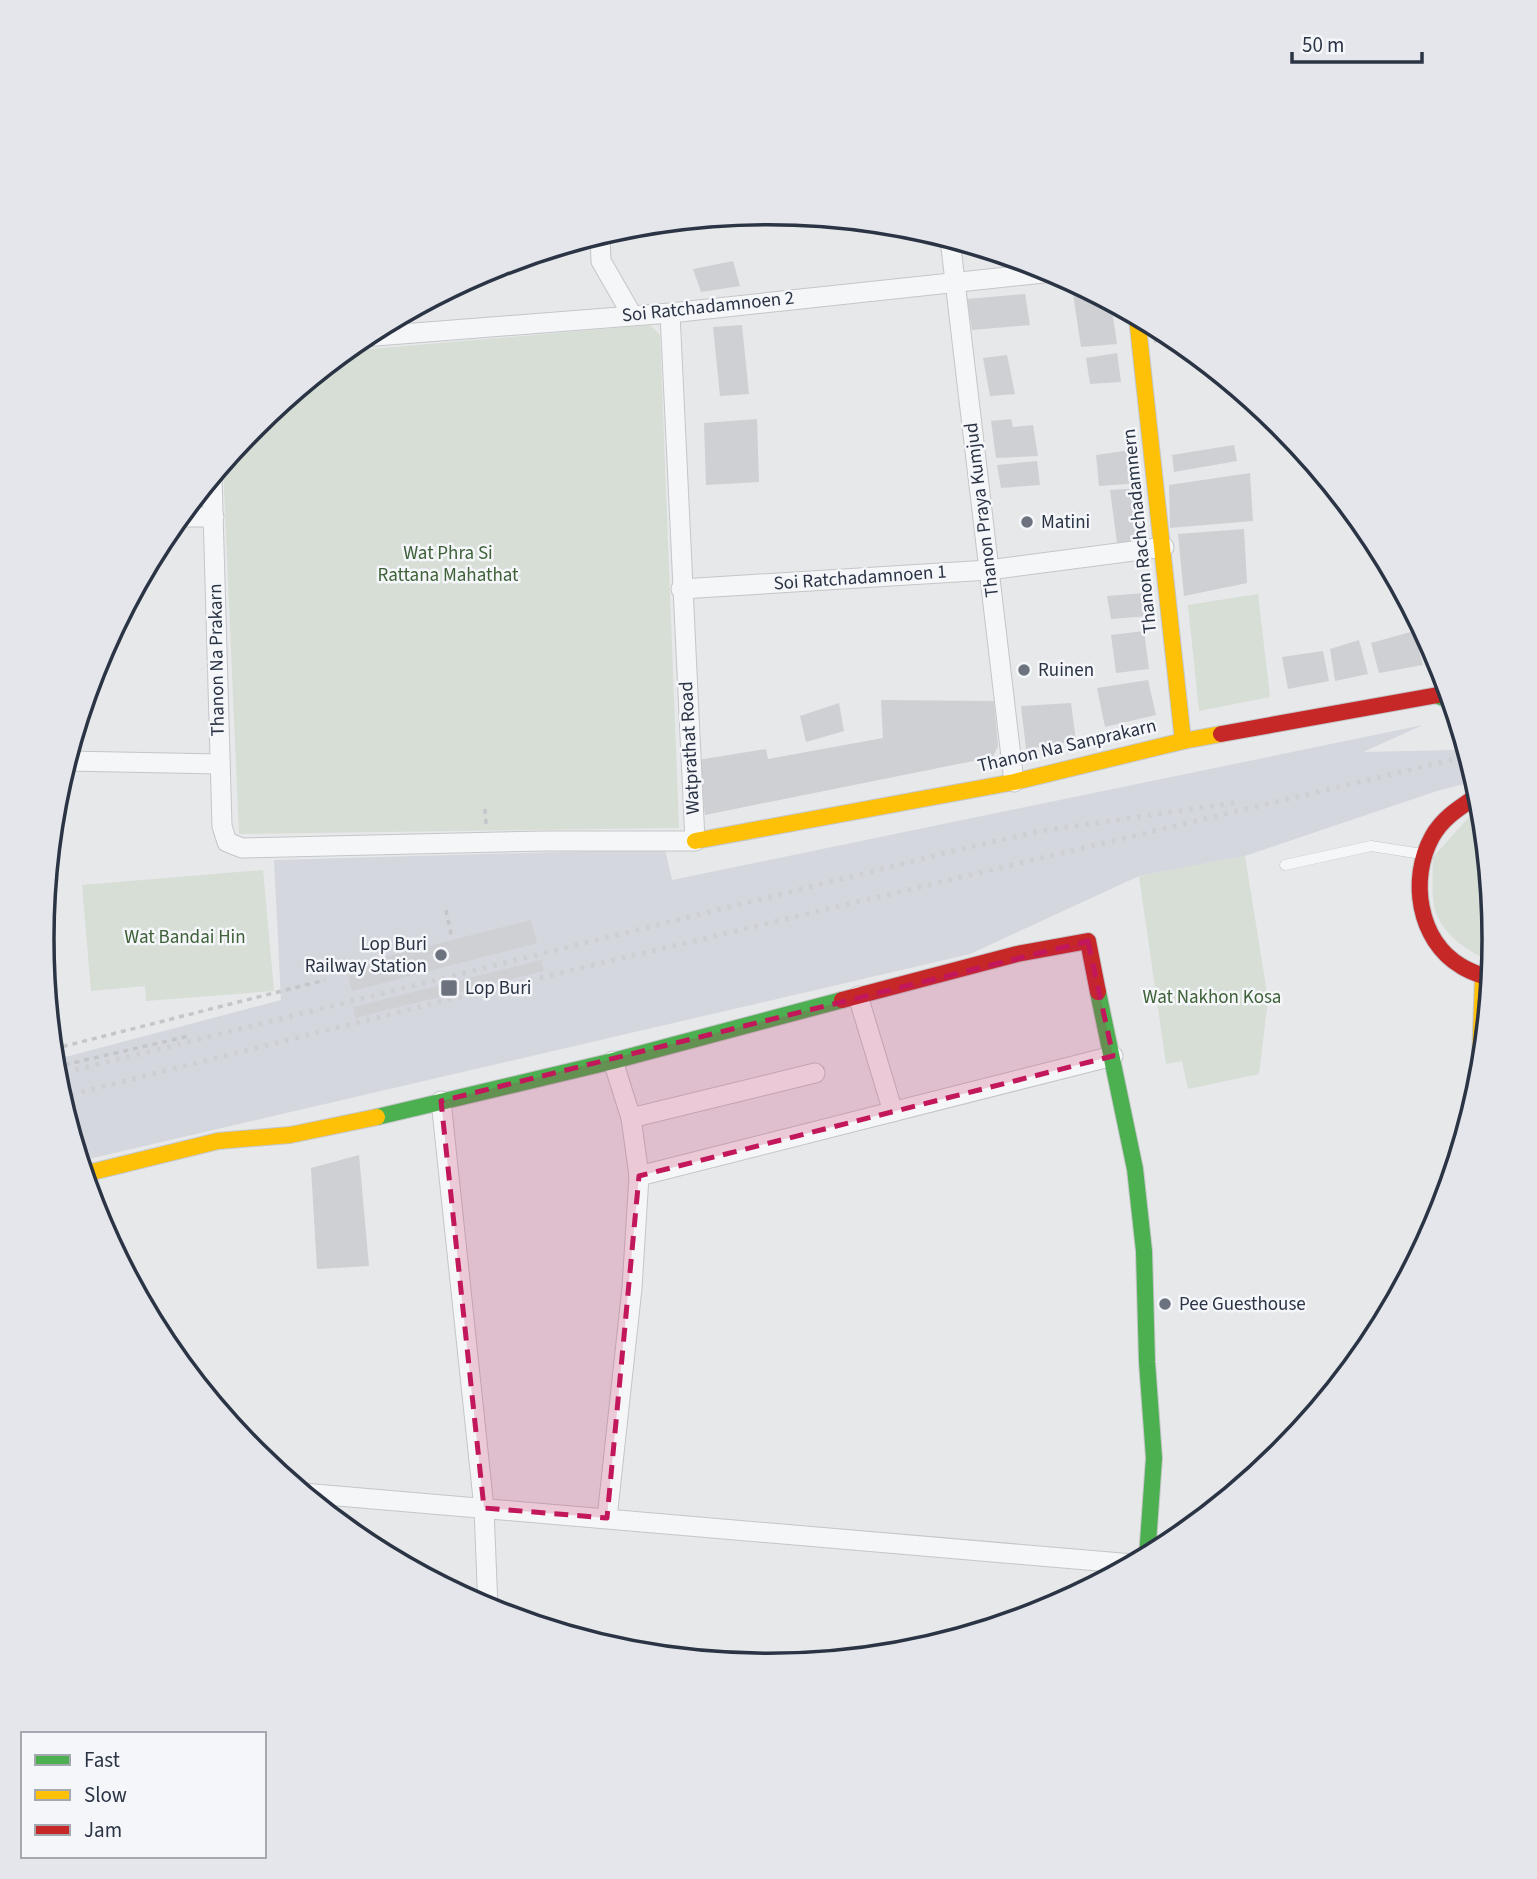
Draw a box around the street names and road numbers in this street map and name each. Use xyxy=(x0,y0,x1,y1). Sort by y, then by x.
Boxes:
street label: Soi Ratchadamnoen 2 xyxy=(620,285,796,329)
street label: Thanon Praya Kumjud xyxy=(958,421,1006,599)
street label: Thanon Rachchadamnern xyxy=(1116,427,1164,635)
street label: Soi Ratchadamnoen 1 xyxy=(773,558,947,598)
street label: Thanon Na Prakarn xyxy=(202,583,232,737)
street label: Watprathat Road xyxy=(673,681,707,815)
street label: Thanon Na Sanprakarn xyxy=(975,712,1159,780)

